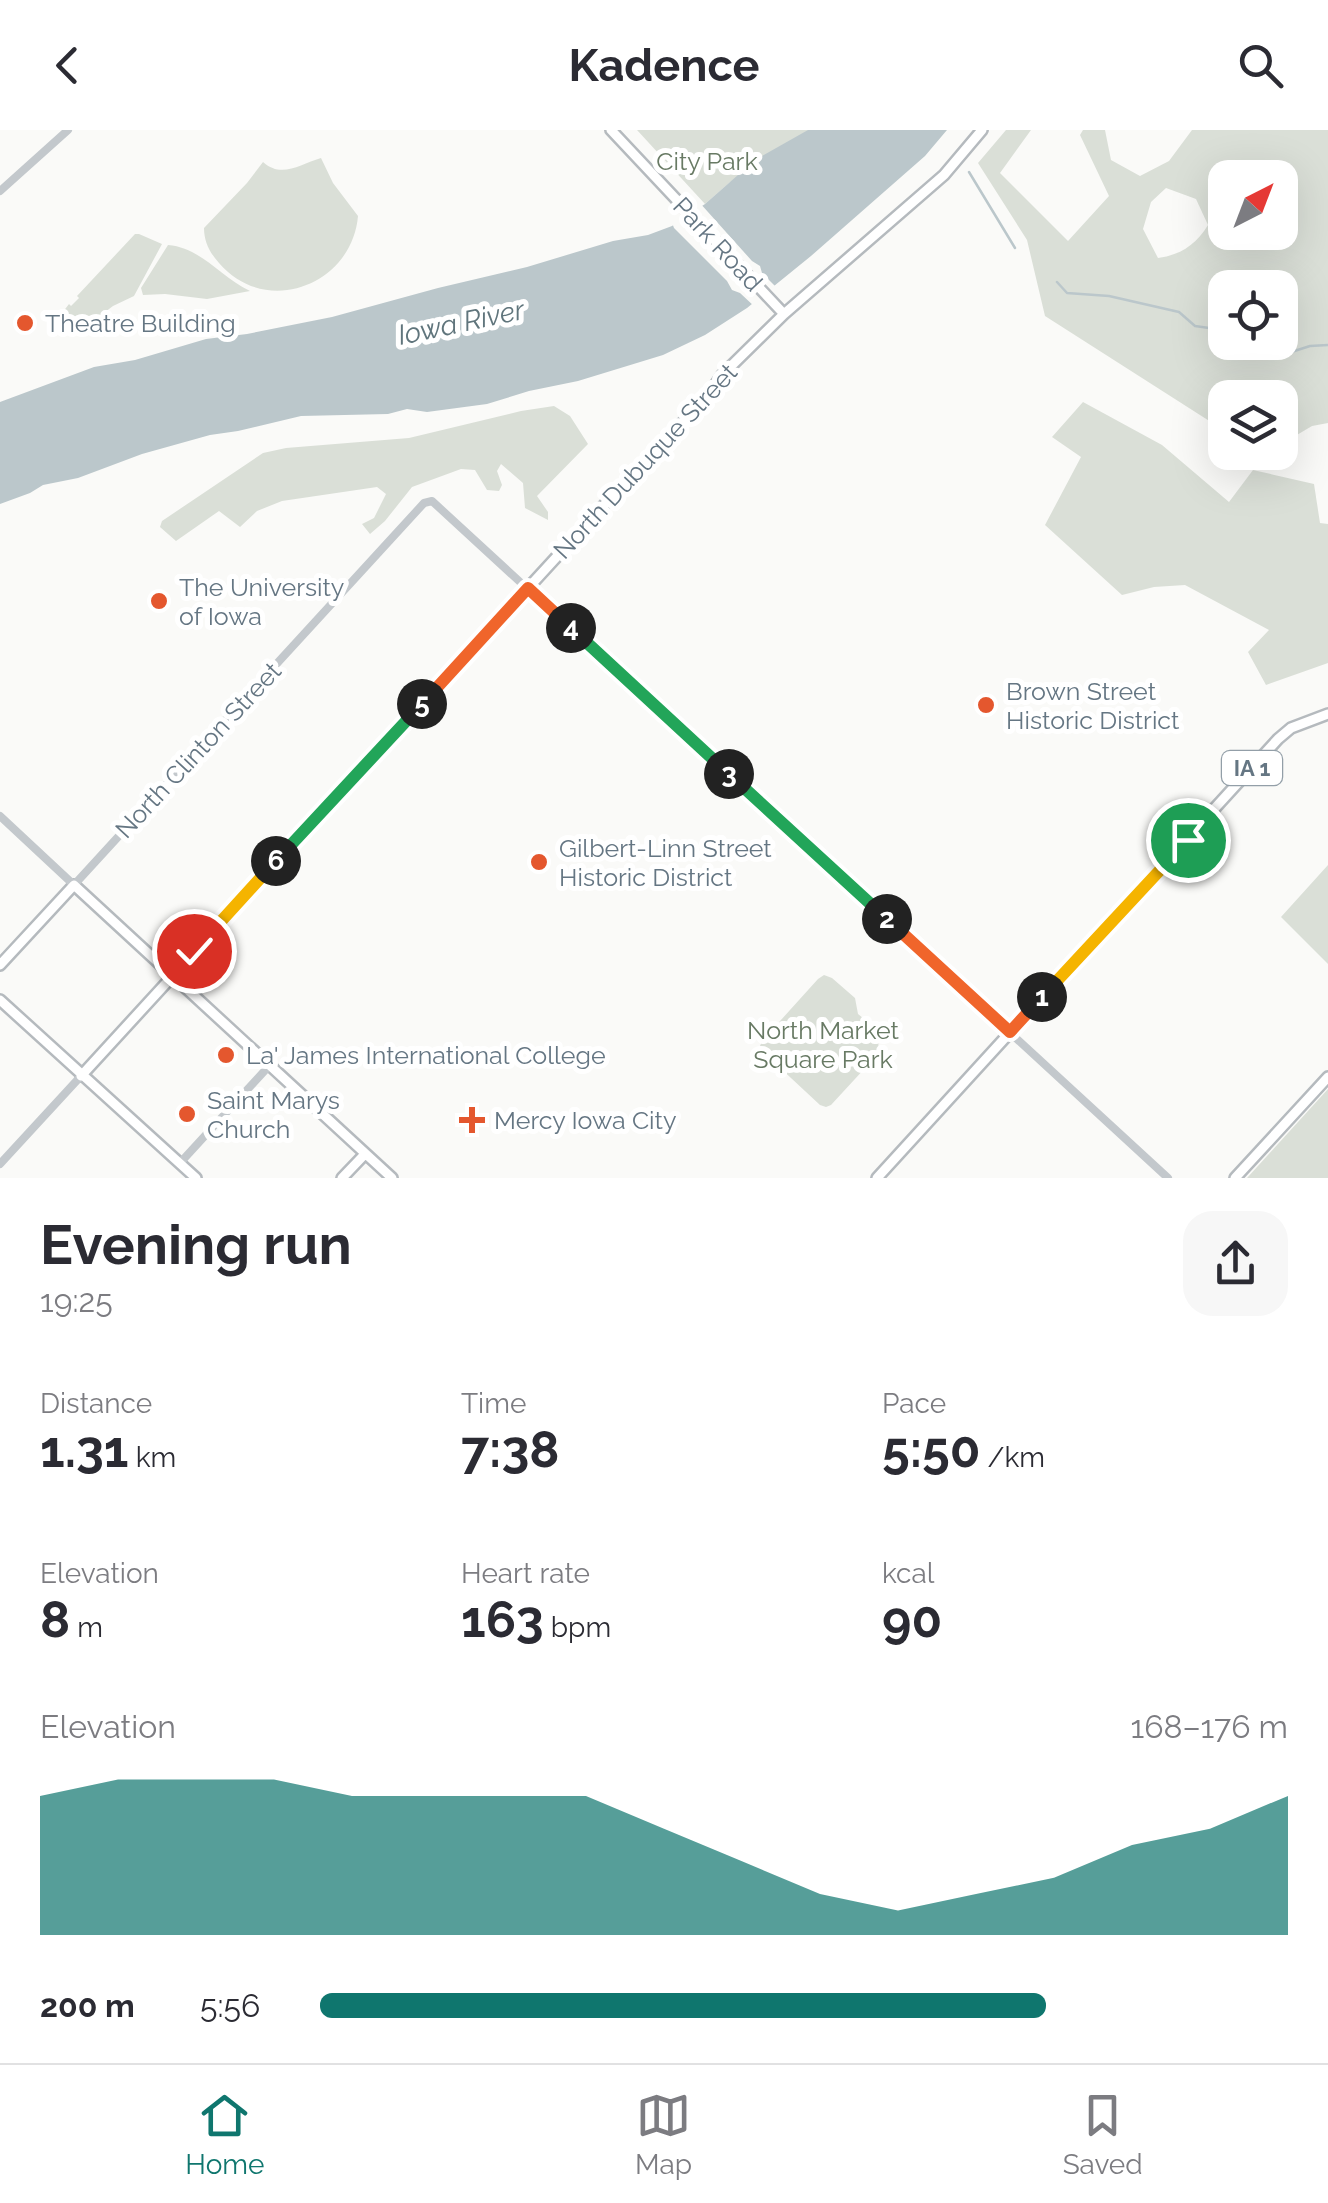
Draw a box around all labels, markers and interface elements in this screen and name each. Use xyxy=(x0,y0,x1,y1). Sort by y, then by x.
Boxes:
icon: back xyxy=(40,38,95,93)
icon: search xyxy=(1233,38,1288,93)
text: Kadence xyxy=(568,39,760,92)
park label: City Park xyxy=(656,146,758,176)
north arrow xyxy=(1208,160,1298,250)
map controls xyxy=(1208,160,1298,470)
street label: Park Road xyxy=(667,191,769,297)
button: locate xyxy=(1208,270,1298,360)
water label: Iowa River xyxy=(395,293,529,352)
place label: Theatre Building xyxy=(45,308,236,338)
marker: Theatre Building xyxy=(14,312,36,334)
street label: North Dubuque Street xyxy=(547,357,744,565)
button: layers xyxy=(1208,380,1298,470)
place label: The University of Iowa xyxy=(179,572,345,631)
marker: The University of Iowa xyxy=(148,590,170,612)
pin: 4 xyxy=(546,603,596,653)
text: 4 xyxy=(563,611,579,644)
street label: North Clinton Street xyxy=(109,656,288,844)
place label: Brown Street Historic District xyxy=(1006,676,1180,735)
pin: 5 xyxy=(397,679,447,729)
text: 5 xyxy=(414,687,430,720)
marker: Brown Street Historic District xyxy=(975,694,997,716)
pin: 3 xyxy=(704,749,754,799)
road number: IA 1 xyxy=(1222,751,1282,785)
text: 3 xyxy=(721,757,737,790)
pin xyxy=(1146,798,1231,883)
icon: arrive xyxy=(1161,813,1216,868)
place label: Gilbert-Linn Street Historic District xyxy=(559,833,772,892)
pin: 6 xyxy=(251,836,301,886)
text: 6 xyxy=(268,844,285,877)
marker: Gilbert-Linn Street Historic District xyxy=(528,851,550,873)
pin: 2 xyxy=(862,894,912,944)
text: 2 xyxy=(879,902,895,935)
pin xyxy=(152,909,237,994)
icon: check xyxy=(167,924,222,979)
pin: 1 xyxy=(1017,972,1067,1022)
text: 1 xyxy=(1035,980,1049,1013)
park label: North Market Square Park xyxy=(747,1015,900,1074)
place label: La' James International College xyxy=(246,1040,606,1070)
marker: La' James International College xyxy=(215,1044,237,1066)
place label: Saint Marys Church xyxy=(207,1085,340,1144)
marker: Saint Marys Church xyxy=(176,1103,198,1125)
place label: Mercy Iowa City xyxy=(494,1105,677,1135)
marker: Mercy Iowa City xyxy=(459,1107,485,1133)
button: share xyxy=(1183,1211,1288,1316)
text: Evening run xyxy=(40,1212,352,1277)
text: 19:25 xyxy=(40,1282,113,1319)
text: Distance xyxy=(40,1387,152,1420)
text: Time xyxy=(461,1387,526,1420)
text: Pace xyxy=(882,1387,946,1420)
text: 1.31 xyxy=(40,1420,129,1479)
text: 7:38 xyxy=(461,1420,560,1479)
text: 5:50 xyxy=(882,1420,980,1479)
text: km xyxy=(129,1441,176,1474)
text: /km xyxy=(980,1441,1045,1474)
text: Elevation xyxy=(40,1557,159,1590)
text: Heart rate xyxy=(461,1557,590,1590)
text: kcal xyxy=(882,1557,934,1590)
text: 8 xyxy=(40,1590,70,1649)
text: 163 xyxy=(461,1590,544,1649)
text: 90 xyxy=(882,1590,942,1649)
text: m xyxy=(70,1611,103,1644)
text: bpm xyxy=(544,1611,611,1644)
text: Elevation xyxy=(40,1708,176,1745)
text: 168–176 m xyxy=(1130,1708,1288,1745)
text: 200 m xyxy=(40,1987,135,2024)
text: 5:56 xyxy=(200,1987,260,2024)
tab: Home xyxy=(185,2088,265,2181)
tab: Map xyxy=(635,2088,692,2181)
tab: Saved xyxy=(1063,2088,1143,2181)

